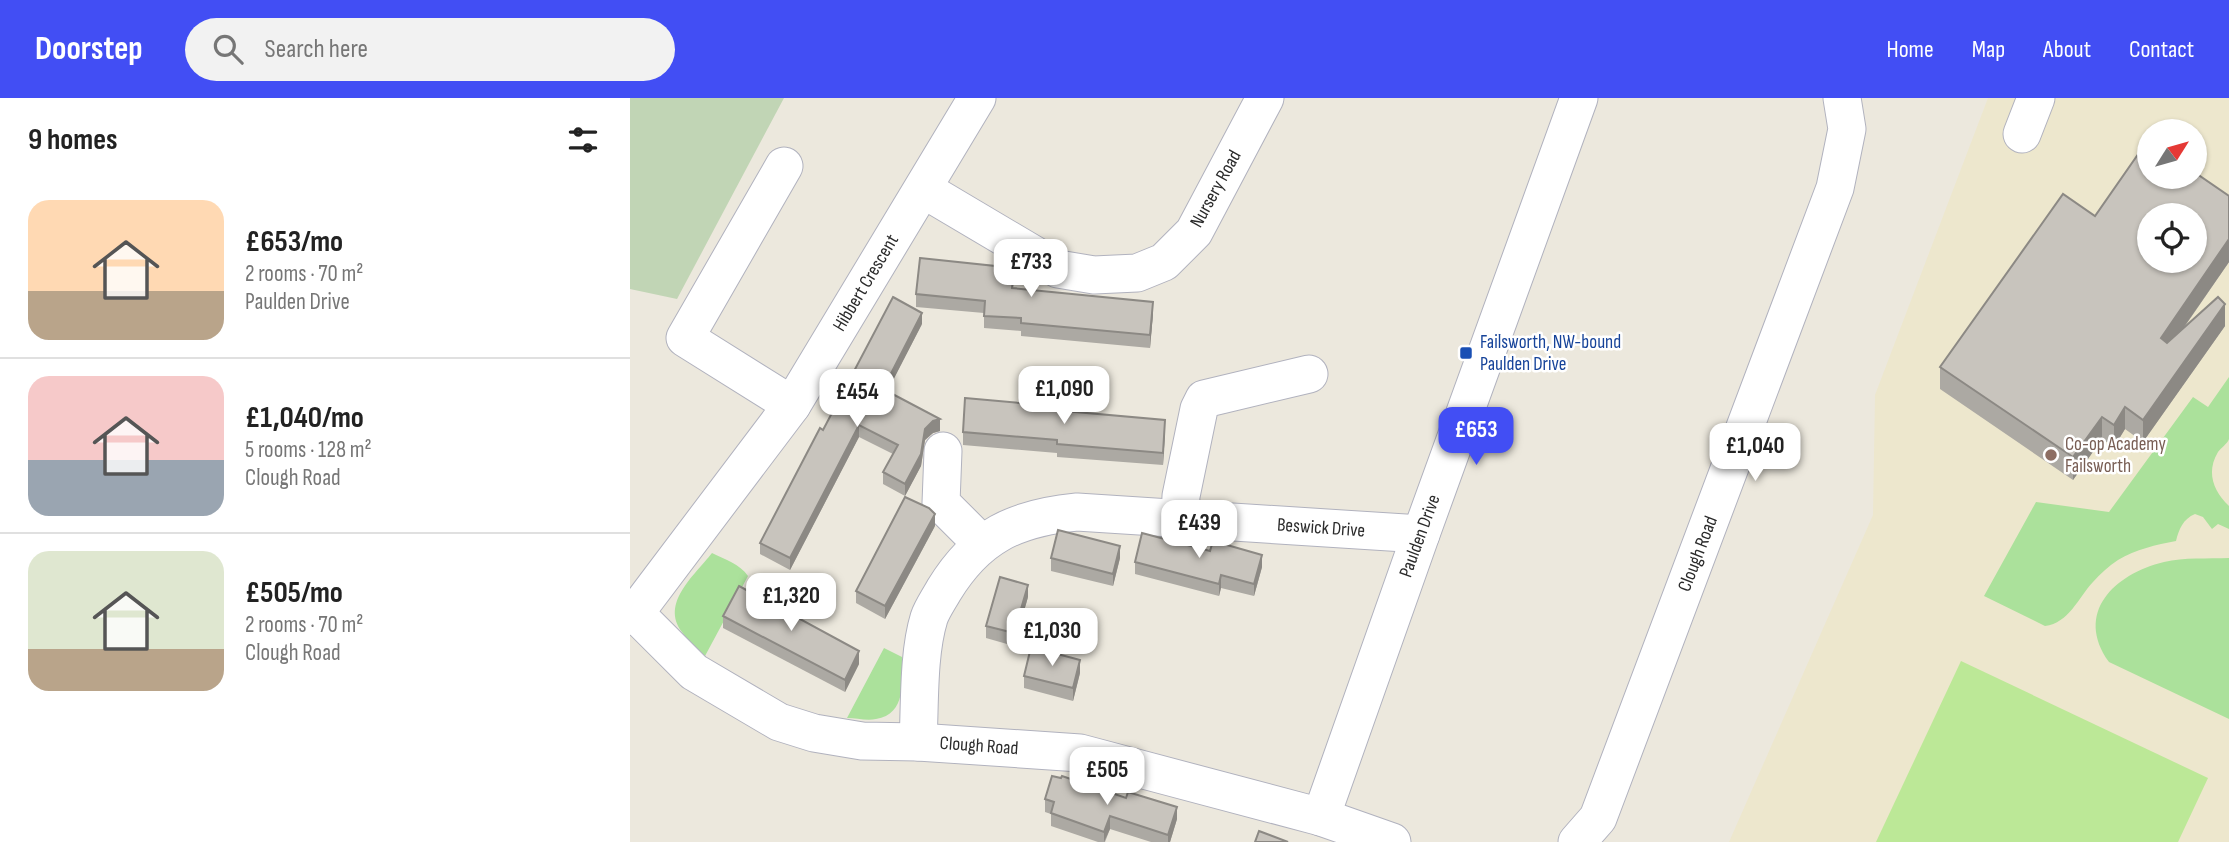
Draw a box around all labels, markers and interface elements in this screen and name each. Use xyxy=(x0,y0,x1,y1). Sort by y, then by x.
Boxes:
search box xyxy=(185,18,675,81)
text: Doorstep xyxy=(35,29,143,69)
icon: search xyxy=(209,30,247,68)
text: Search here xyxy=(265,34,368,65)
text: Home xyxy=(1886,35,1934,64)
text: Map xyxy=(1972,35,2005,64)
text: About xyxy=(2043,35,2091,64)
text: Contact xyxy=(2129,35,2194,64)
north arrow xyxy=(2137,119,2207,189)
map controls xyxy=(2137,119,2207,273)
icon: filters xyxy=(564,121,602,159)
text: 9 homes xyxy=(28,122,118,158)
street label: Nursery Road xyxy=(1185,146,1247,232)
button: locate xyxy=(2137,203,2207,273)
text: £653/mo xyxy=(245,224,343,260)
icon: home xyxy=(84,228,168,312)
street label: Hibbert Crescent xyxy=(828,230,904,336)
pin: £733 xyxy=(990,240,1072,299)
text: £733 xyxy=(1010,248,1052,276)
text: 2 rooms · 70 m² xyxy=(245,260,363,288)
text: Paulden Drive xyxy=(245,288,350,316)
place label: Failsworth, NW-bound Paulden Drive xyxy=(1480,331,1621,376)
marker: Failsworth, NW-bound Paulden Drive xyxy=(1458,345,1474,361)
pin: £1,090 xyxy=(1007,366,1121,426)
pin: £454 xyxy=(816,370,898,429)
text: £1,090 xyxy=(1034,375,1094,403)
text: £454 xyxy=(835,378,879,406)
text: £1,040/mo xyxy=(245,400,364,436)
icon: home xyxy=(84,404,168,488)
pin: £653 xyxy=(1435,408,1517,467)
text: £653 xyxy=(1454,416,1498,444)
pin: £1,040 xyxy=(1698,424,1812,483)
text: £1,040 xyxy=(1726,432,1785,460)
place label: Co-op Academy Failsworth xyxy=(2065,433,2166,478)
text: 5 rooms · 128 m² xyxy=(245,436,372,464)
marker: Co-op Academy Failsworth xyxy=(2043,447,2059,463)
text: Clough Road xyxy=(245,464,341,492)
street label: Paulden Drive xyxy=(1394,491,1446,581)
pin: £439 xyxy=(1158,500,1240,560)
text: £439 xyxy=(1177,509,1221,537)
street label: Beswick Drive xyxy=(1276,513,1366,543)
street label: Clough Road xyxy=(1673,513,1723,595)
pin: £1,320 xyxy=(734,574,848,633)
text: £505/mo xyxy=(245,575,343,611)
icon: home xyxy=(84,579,168,663)
text: £1,320 xyxy=(762,582,820,610)
pin: £1,030 xyxy=(995,608,1109,668)
text: 2 rooms · 70 m² xyxy=(245,611,363,639)
text: £1,030 xyxy=(1023,617,1081,645)
text: Clough Road xyxy=(245,639,341,667)
street label: Clough Road xyxy=(939,732,1019,760)
pin: £505 xyxy=(1066,748,1148,807)
text: £505 xyxy=(1086,756,1128,784)

